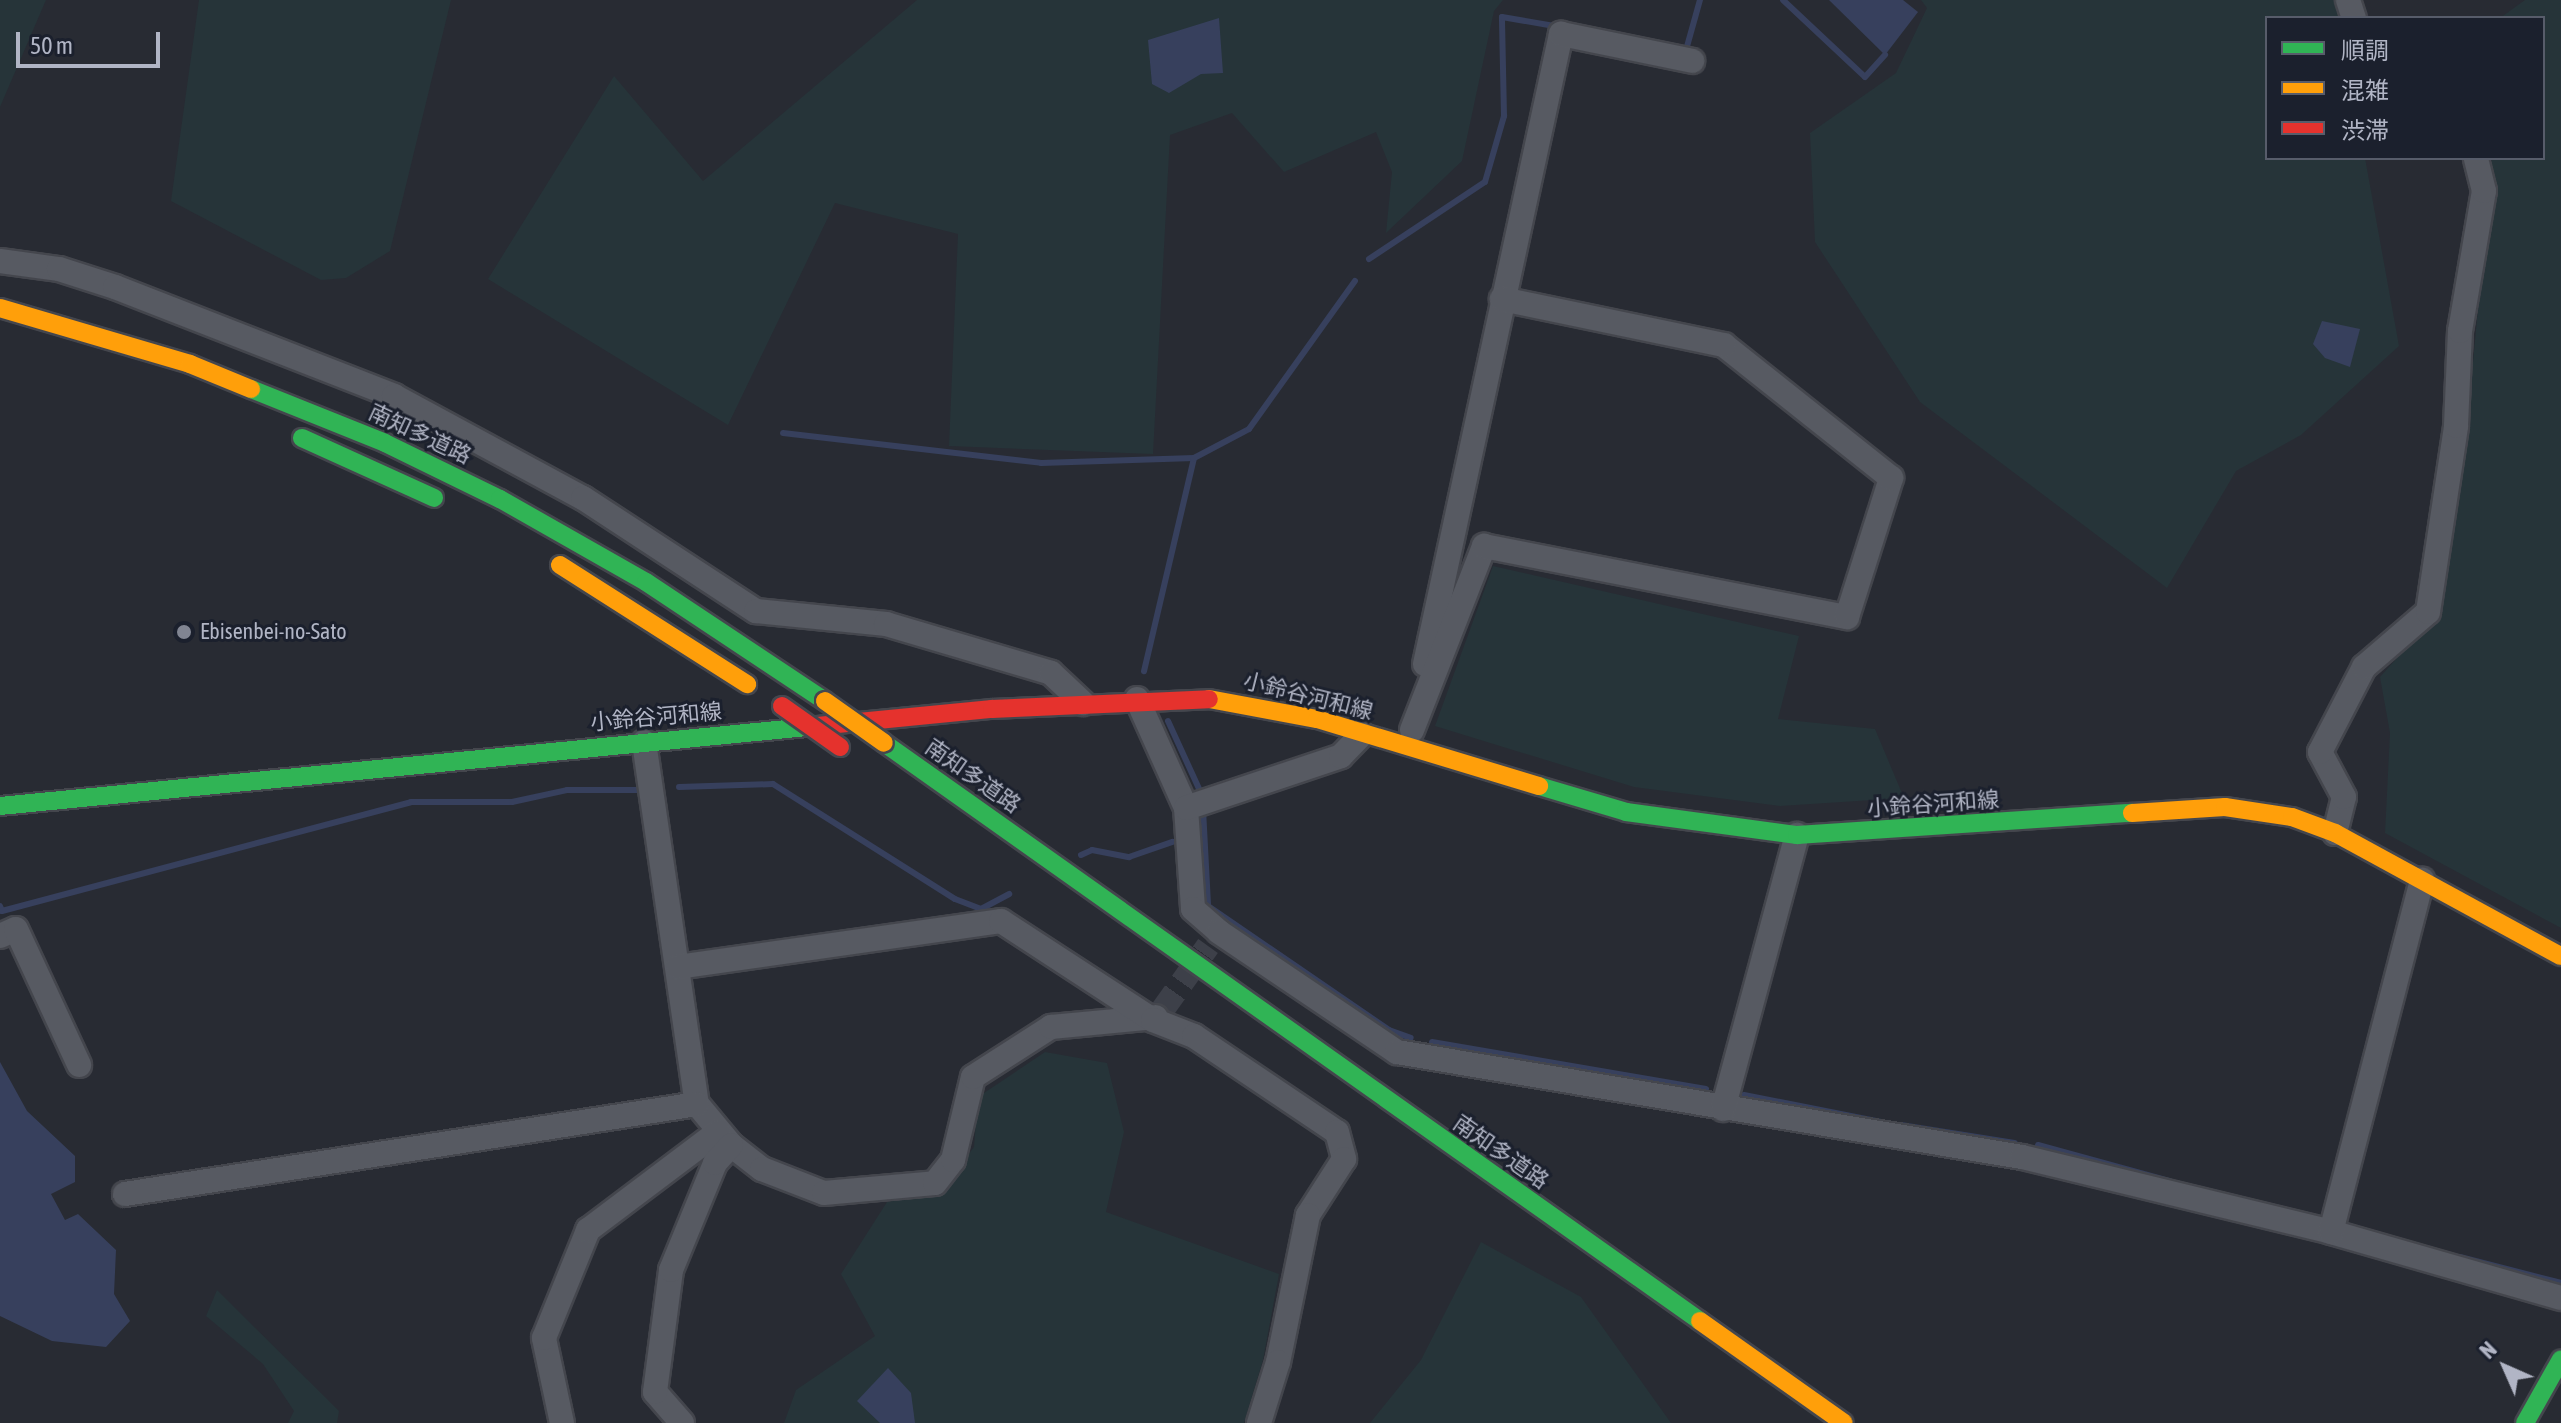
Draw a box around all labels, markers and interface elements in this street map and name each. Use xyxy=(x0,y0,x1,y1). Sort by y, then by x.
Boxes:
scale bar xyxy=(20,16,164,66)
legend xyxy=(2265,16,2545,160)
text: 50 m xyxy=(30,32,73,59)
text: 順調 xyxy=(2341,37,2389,64)
text: 混雑 xyxy=(2341,77,2389,104)
text: 渋滞 xyxy=(2341,117,2389,144)
street label: 南知多道路 xyxy=(365,399,475,469)
place label: Ebisenbei-no-Sato xyxy=(200,619,347,645)
marker: Ebisenbei-no-Sato xyxy=(175,623,193,641)
street label: 小鈴谷河和線 xyxy=(1241,667,1375,725)
street label: 小鈴谷河和線 xyxy=(589,698,723,736)
street label: 南知多道路 xyxy=(920,734,1026,818)
street label: 小鈴谷河和線 xyxy=(1866,786,2000,822)
street label: 南知多道路 xyxy=(1448,1110,1554,1194)
north arrow xyxy=(2465,1327,2545,1407)
text: N xyxy=(2474,1336,2502,1364)

